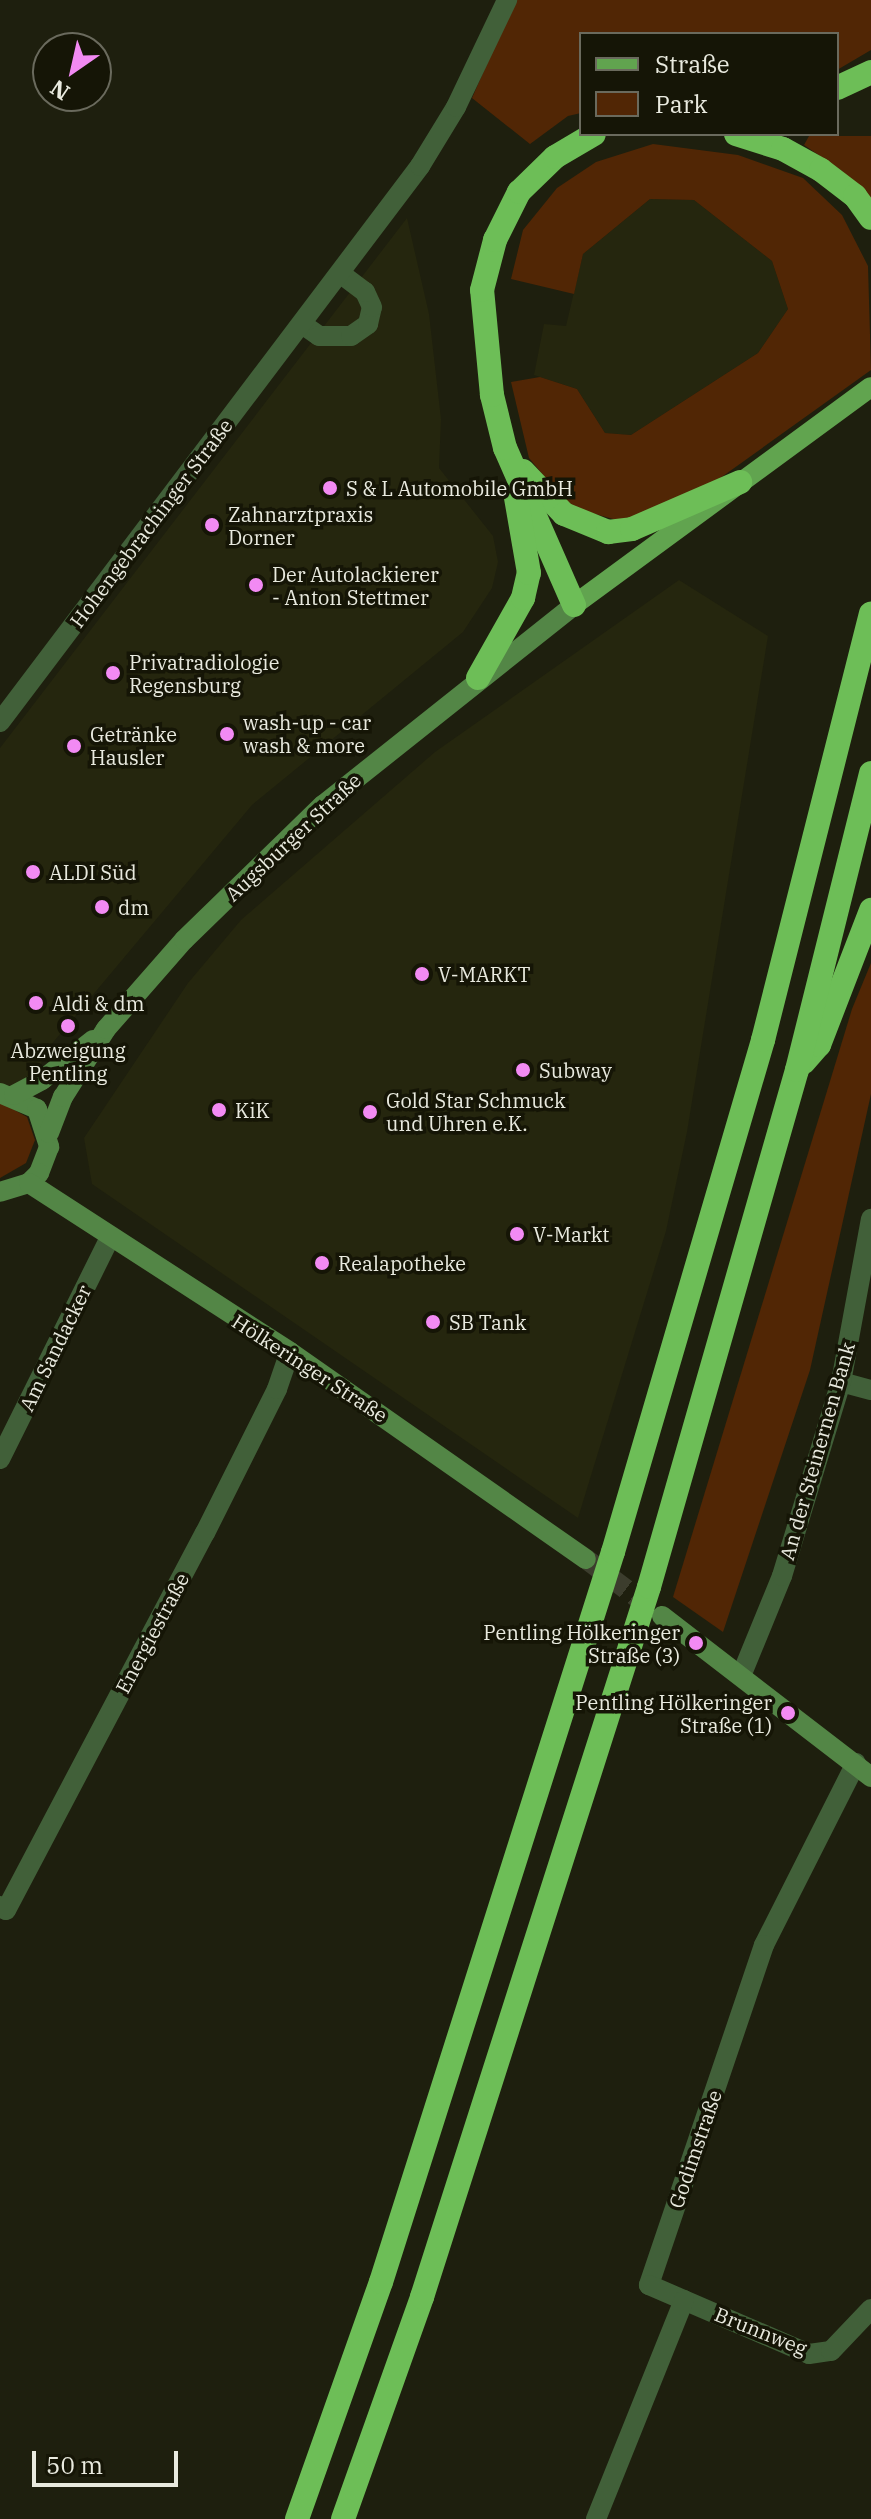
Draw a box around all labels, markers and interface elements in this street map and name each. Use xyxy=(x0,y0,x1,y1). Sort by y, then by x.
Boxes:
north arrow xyxy=(32,32,112,112)
legend xyxy=(579,32,839,136)
text: Straße xyxy=(655,48,730,80)
text: N xyxy=(44,74,75,108)
text: Park xyxy=(655,88,707,120)
street label: Hohengebrachinger Straße xyxy=(65,414,237,632)
place label: S & L Automobile GmbH xyxy=(346,476,573,500)
marker: S & L Automobile GmbH xyxy=(321,479,339,497)
place label: Zahnarztpraxis Dorner xyxy=(228,502,373,549)
marker: Zahnarztpraxis Dorner xyxy=(203,516,221,534)
place label: Der Autolackierer - Anton Stettmer xyxy=(272,562,439,609)
marker: Der Autolackierer - Anton Stettmer xyxy=(247,576,265,594)
place label: Privatradiologie Regensburg xyxy=(129,650,279,697)
marker: Privatradiologie Regensburg xyxy=(104,664,122,682)
place label: wash-up - car wash & more xyxy=(243,710,371,757)
place label: Getränke Hausler xyxy=(90,722,177,769)
marker: wash-up - car wash & more xyxy=(218,725,236,743)
marker: Getränke Hausler xyxy=(65,737,83,755)
street label: Augsburger Straße xyxy=(220,768,366,906)
place label: ALDI Süd xyxy=(49,860,137,884)
marker: ALDI Süd xyxy=(24,863,42,881)
place label: dm xyxy=(118,895,149,919)
marker: dm xyxy=(93,898,111,916)
place label: V-MARKT xyxy=(438,962,530,986)
marker: V-MARKT xyxy=(413,965,431,983)
place label: Aldi & dm xyxy=(52,991,145,1015)
marker: Aldi & dm xyxy=(27,994,45,1012)
marker: Abzweigung Pentling xyxy=(59,1017,77,1035)
place label: Abzweigung Pentling xyxy=(10,1038,126,1085)
place label: Subway xyxy=(539,1058,612,1082)
marker: Subway xyxy=(514,1061,532,1079)
place label: Gold Star Schmuck und Uhren e.K. xyxy=(386,1088,566,1135)
place label: KiK xyxy=(235,1098,270,1122)
marker: KiK xyxy=(210,1101,228,1119)
marker: Gold Star Schmuck und Uhren e.K. xyxy=(361,1103,379,1121)
place label: V-Markt xyxy=(533,1222,609,1246)
marker: V-Markt xyxy=(508,1225,526,1243)
place label: Realapotheke xyxy=(338,1251,466,1275)
marker: Realapotheke xyxy=(313,1254,331,1272)
street label: Am Sandacker xyxy=(14,1281,96,1415)
street label: Hölkeringer Straße xyxy=(228,1309,392,1427)
place label: SB Tank xyxy=(449,1310,526,1334)
marker: SB Tank xyxy=(424,1313,442,1331)
street label: An der Steinernen Bank xyxy=(774,1339,860,1563)
street label: Energiestraße xyxy=(110,1569,194,1697)
place label: Pentling Hölkeringer Straße (3) xyxy=(483,1620,680,1667)
marker: Pentling Hölkeringer Straße (3) xyxy=(687,1634,705,1652)
place label: Pentling Hölkeringer Straße (1) xyxy=(575,1690,772,1737)
marker: Pentling Hölkeringer Straße (1) xyxy=(779,1704,797,1722)
street label: Godimstraße xyxy=(664,2087,726,2211)
street label: Brunnweg xyxy=(711,2302,811,2360)
scale bar xyxy=(36,2435,182,2485)
text: 50 m xyxy=(46,2449,103,2481)

